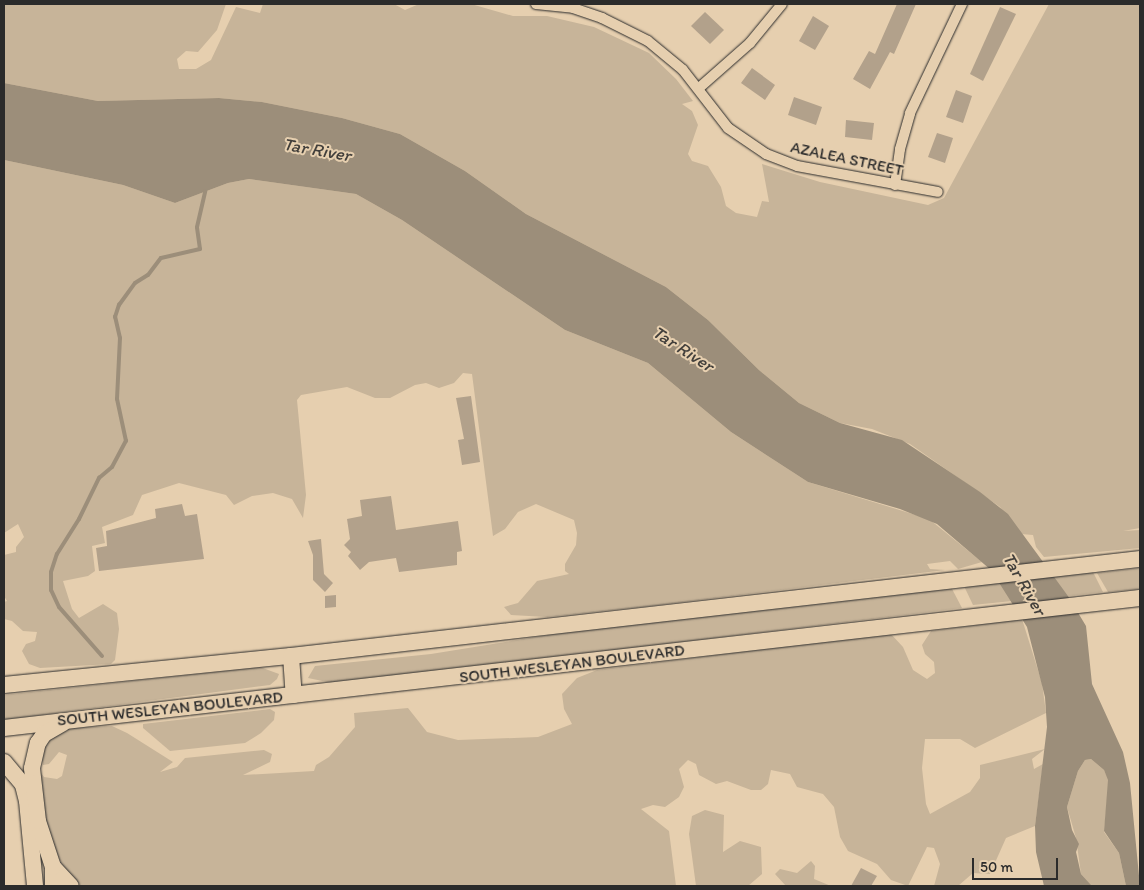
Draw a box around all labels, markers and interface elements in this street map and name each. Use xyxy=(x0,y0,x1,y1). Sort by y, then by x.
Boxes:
water label: Tar River xyxy=(282,133,352,167)
street label: AZALEA STREET xyxy=(789,138,905,180)
water label: Tar River xyxy=(649,321,717,377)
water label: Tar River xyxy=(998,549,1050,619)
street label: SOUTH WESLEYAN BOULEVARD xyxy=(459,641,685,687)
street label: SOUTH WESLEYAN BOULEVARD xyxy=(57,688,283,730)
scale bar xyxy=(974,848,1060,880)
text: 50 m xyxy=(980,858,1013,876)

